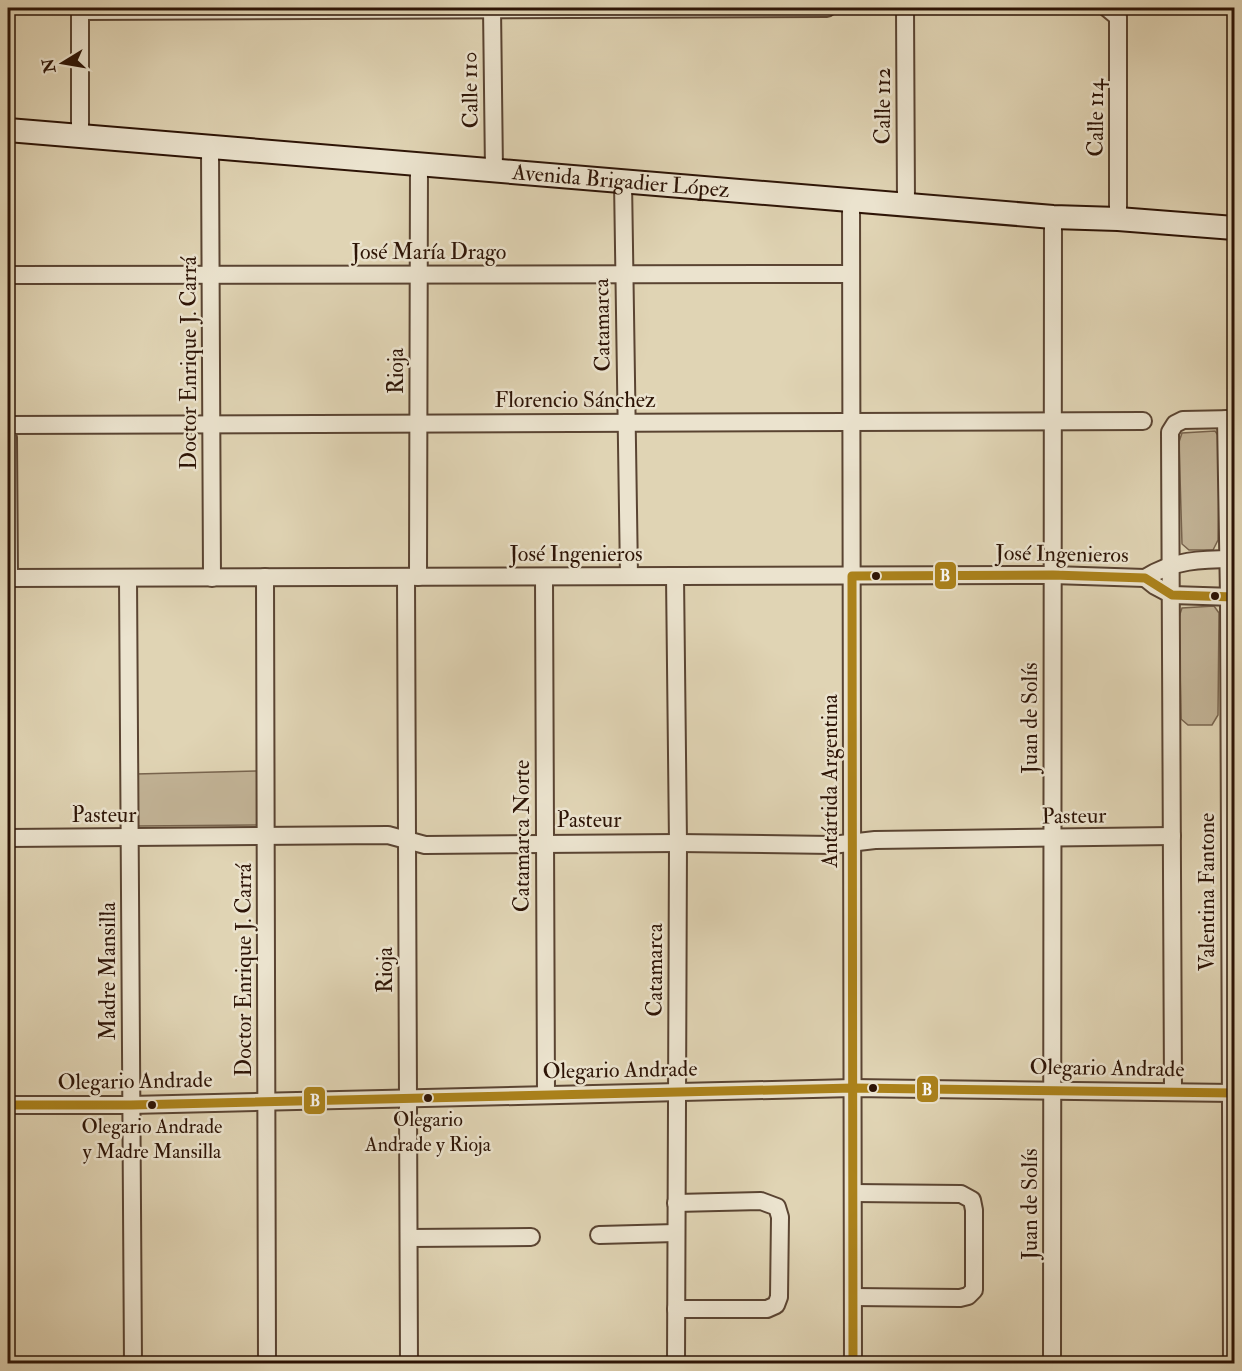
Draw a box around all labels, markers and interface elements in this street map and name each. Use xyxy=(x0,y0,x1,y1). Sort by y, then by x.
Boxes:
north arrow xyxy=(33,33,93,93)
street label: Calle 110 xyxy=(455,51,485,129)
text: N xyxy=(38,56,61,76)
street label: Calle 112 xyxy=(869,68,897,144)
street label: Calle 114 xyxy=(1082,78,1110,157)
street label: Avenida Brigadier López xyxy=(510,158,731,204)
street label: José María Drago xyxy=(351,238,506,266)
street label: Doctor Enrique J. Carrá xyxy=(175,255,203,470)
street label: Catamarca xyxy=(587,277,617,372)
street label: Rioja xyxy=(382,347,410,394)
street label: Florencio Sánchez xyxy=(494,386,656,414)
street label: José Ingenieros xyxy=(994,539,1129,569)
street label: José Ingenieros xyxy=(508,540,643,568)
line badge: B xyxy=(934,561,957,590)
text: B xyxy=(940,566,950,586)
unlabelled marker xyxy=(870,570,882,582)
unlabelled marker xyxy=(1209,590,1221,602)
street label: Juan de Solís xyxy=(1016,662,1044,775)
street label: Antártida Argentina xyxy=(816,693,844,869)
street label: Catamarca Norte xyxy=(508,760,536,912)
street label: Pasteur xyxy=(72,801,137,829)
street label: Pasteur xyxy=(1041,801,1107,831)
street label: Pasteur xyxy=(557,806,622,834)
street label: Valentina Fantone xyxy=(1193,813,1221,971)
street label: Doctor Enrique J. Carrá xyxy=(230,862,258,1077)
street label: Madre Mansilla xyxy=(94,901,122,1040)
street label: Catamarca xyxy=(641,922,669,1017)
street label: Rioja xyxy=(371,946,399,993)
street label: Olegario Andrade xyxy=(1029,1053,1185,1083)
street label: Olegario Andrade xyxy=(542,1055,698,1085)
street label: Olegario Andrade xyxy=(57,1066,213,1096)
line badge: B xyxy=(916,1075,939,1103)
text: B xyxy=(922,1080,932,1100)
unlabelled marker xyxy=(867,1082,879,1094)
line badge: B xyxy=(303,1086,326,1115)
text: B xyxy=(310,1091,320,1111)
marker: Olegario Andrade y Rioja xyxy=(422,1092,434,1104)
marker: Olegario Andrade y Madre Mansilla xyxy=(146,1099,158,1111)
place label: Olegario Andrade y Rioja xyxy=(364,1107,492,1157)
place label: Olegario Andrade y Madre Mansilla xyxy=(82,1114,222,1164)
street label: Juan de Solís xyxy=(1016,1148,1044,1261)

